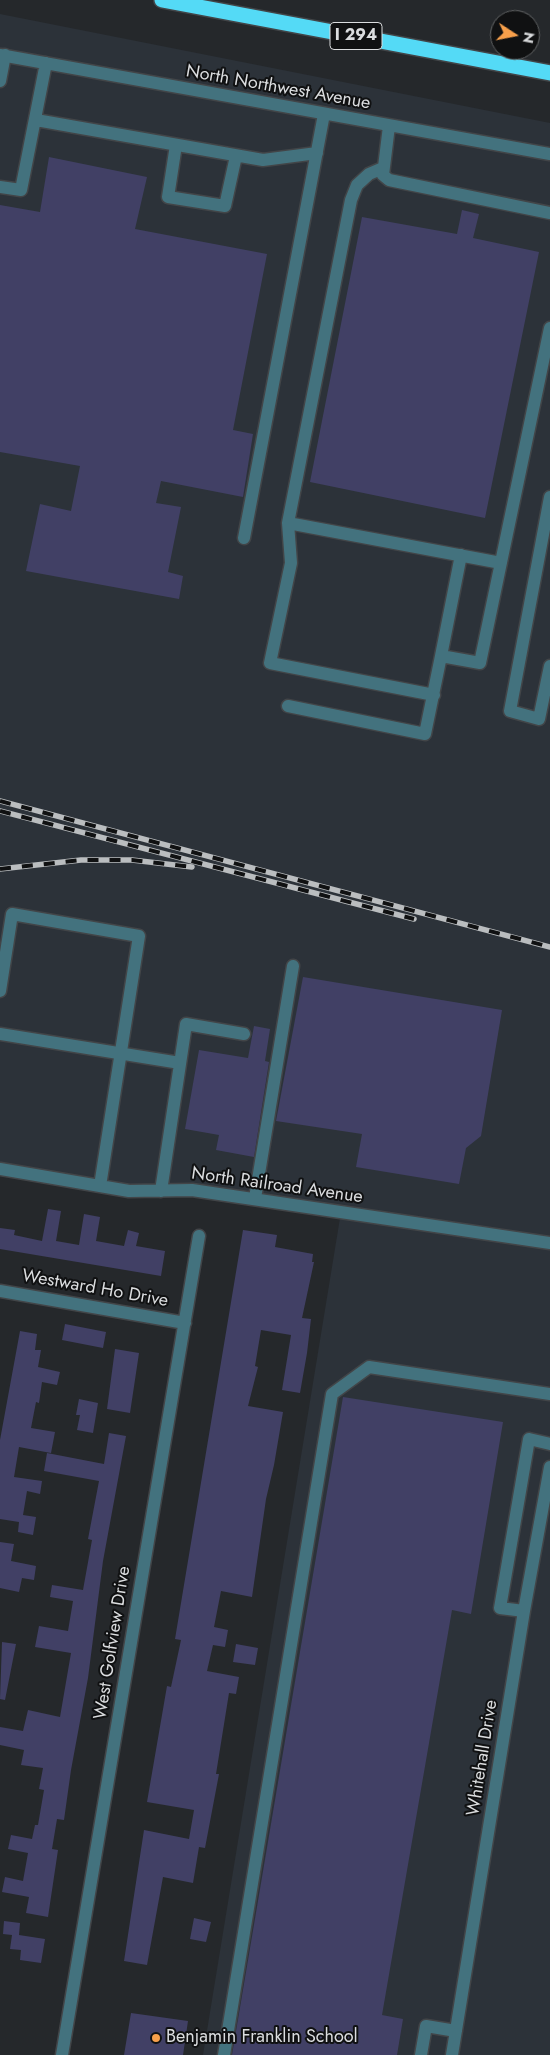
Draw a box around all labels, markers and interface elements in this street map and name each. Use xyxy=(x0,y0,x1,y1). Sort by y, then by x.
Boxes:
north arrow xyxy=(490,10,540,60)
road number: I 294 xyxy=(330,22,382,50)
text: N xyxy=(518,30,540,45)
street label: North Northwest Avenue xyxy=(184,61,372,115)
street label: North Railroad Avenue xyxy=(190,1163,364,1209)
street label: Westward Ho Drive xyxy=(20,1266,170,1312)
street label: West Golfview Drive xyxy=(90,1565,136,1721)
street label: Whitehall Drive xyxy=(463,1698,503,1818)
place label: Benjamin Franklin School xyxy=(166,2027,358,2049)
marker: Benjamin Franklin School xyxy=(150,2032,162,2044)

